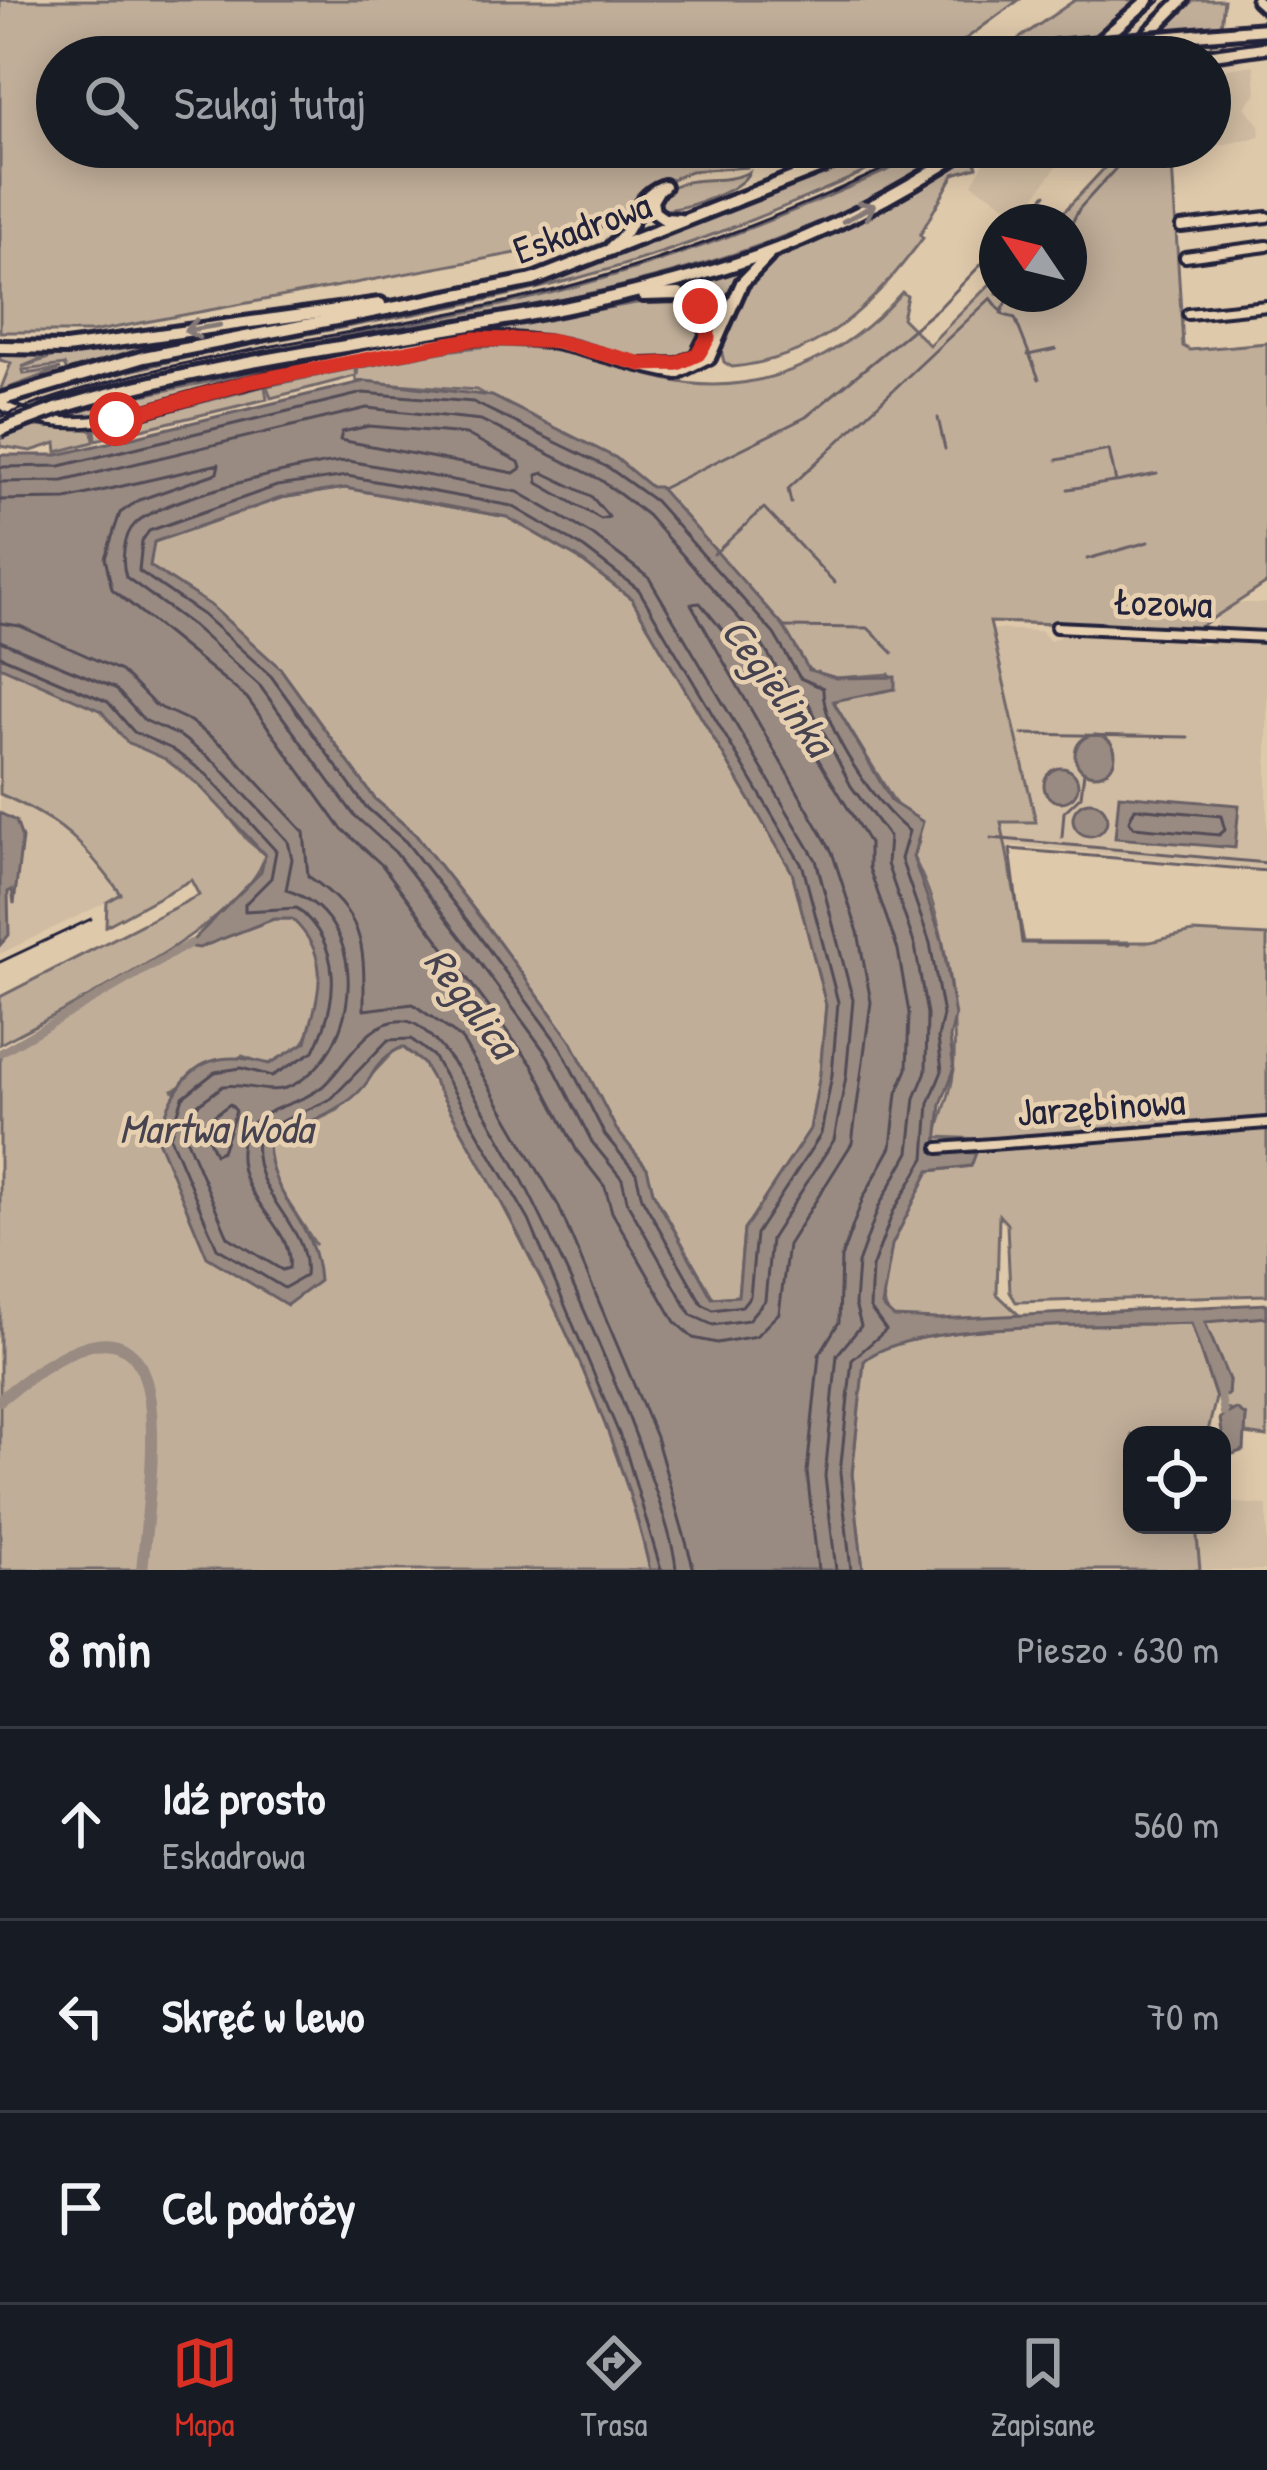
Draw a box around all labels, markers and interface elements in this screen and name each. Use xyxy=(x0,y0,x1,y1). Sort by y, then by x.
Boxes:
search box xyxy=(36,36,1231,168)
icon: search xyxy=(78,69,144,135)
text: Szukaj tutaj xyxy=(174,72,366,133)
street label: Eskadrowa xyxy=(506,177,658,276)
one-way arrow xyxy=(841,200,877,223)
north arrow xyxy=(979,204,1087,312)
route end xyxy=(673,279,727,333)
one-way arrow xyxy=(184,317,223,340)
route start xyxy=(89,392,143,446)
street label: Łozowa xyxy=(1113,573,1213,630)
water label: Cegielinka xyxy=(708,605,851,771)
water label: Regalica xyxy=(411,935,535,1073)
street label: Jarzębinowa xyxy=(1015,1073,1187,1138)
water label: Martwa Woda xyxy=(119,1099,317,1156)
map controls xyxy=(1123,1426,1231,1534)
button: locate xyxy=(1123,1426,1231,1534)
text: 8 min xyxy=(48,1614,151,1683)
text: Pieszo · 630 m xyxy=(1017,1622,1219,1675)
text: Idź prosto xyxy=(162,1767,325,1828)
icon: ahead xyxy=(48,1791,114,1857)
text: 560 m xyxy=(1134,1797,1219,1850)
text: Eskadrowa xyxy=(162,1828,305,1881)
icon: left xyxy=(48,1983,114,2049)
text: Skręć w lewo xyxy=(162,1985,364,2046)
text: 70 m xyxy=(1147,1989,1219,2042)
icon: arrive xyxy=(48,2175,114,2241)
text: Cel podróży xyxy=(162,2177,356,2238)
tab: Mapa xyxy=(172,2330,238,2446)
tab: Trasa xyxy=(581,2330,647,2446)
tab: Zapisane xyxy=(991,2330,1095,2446)

